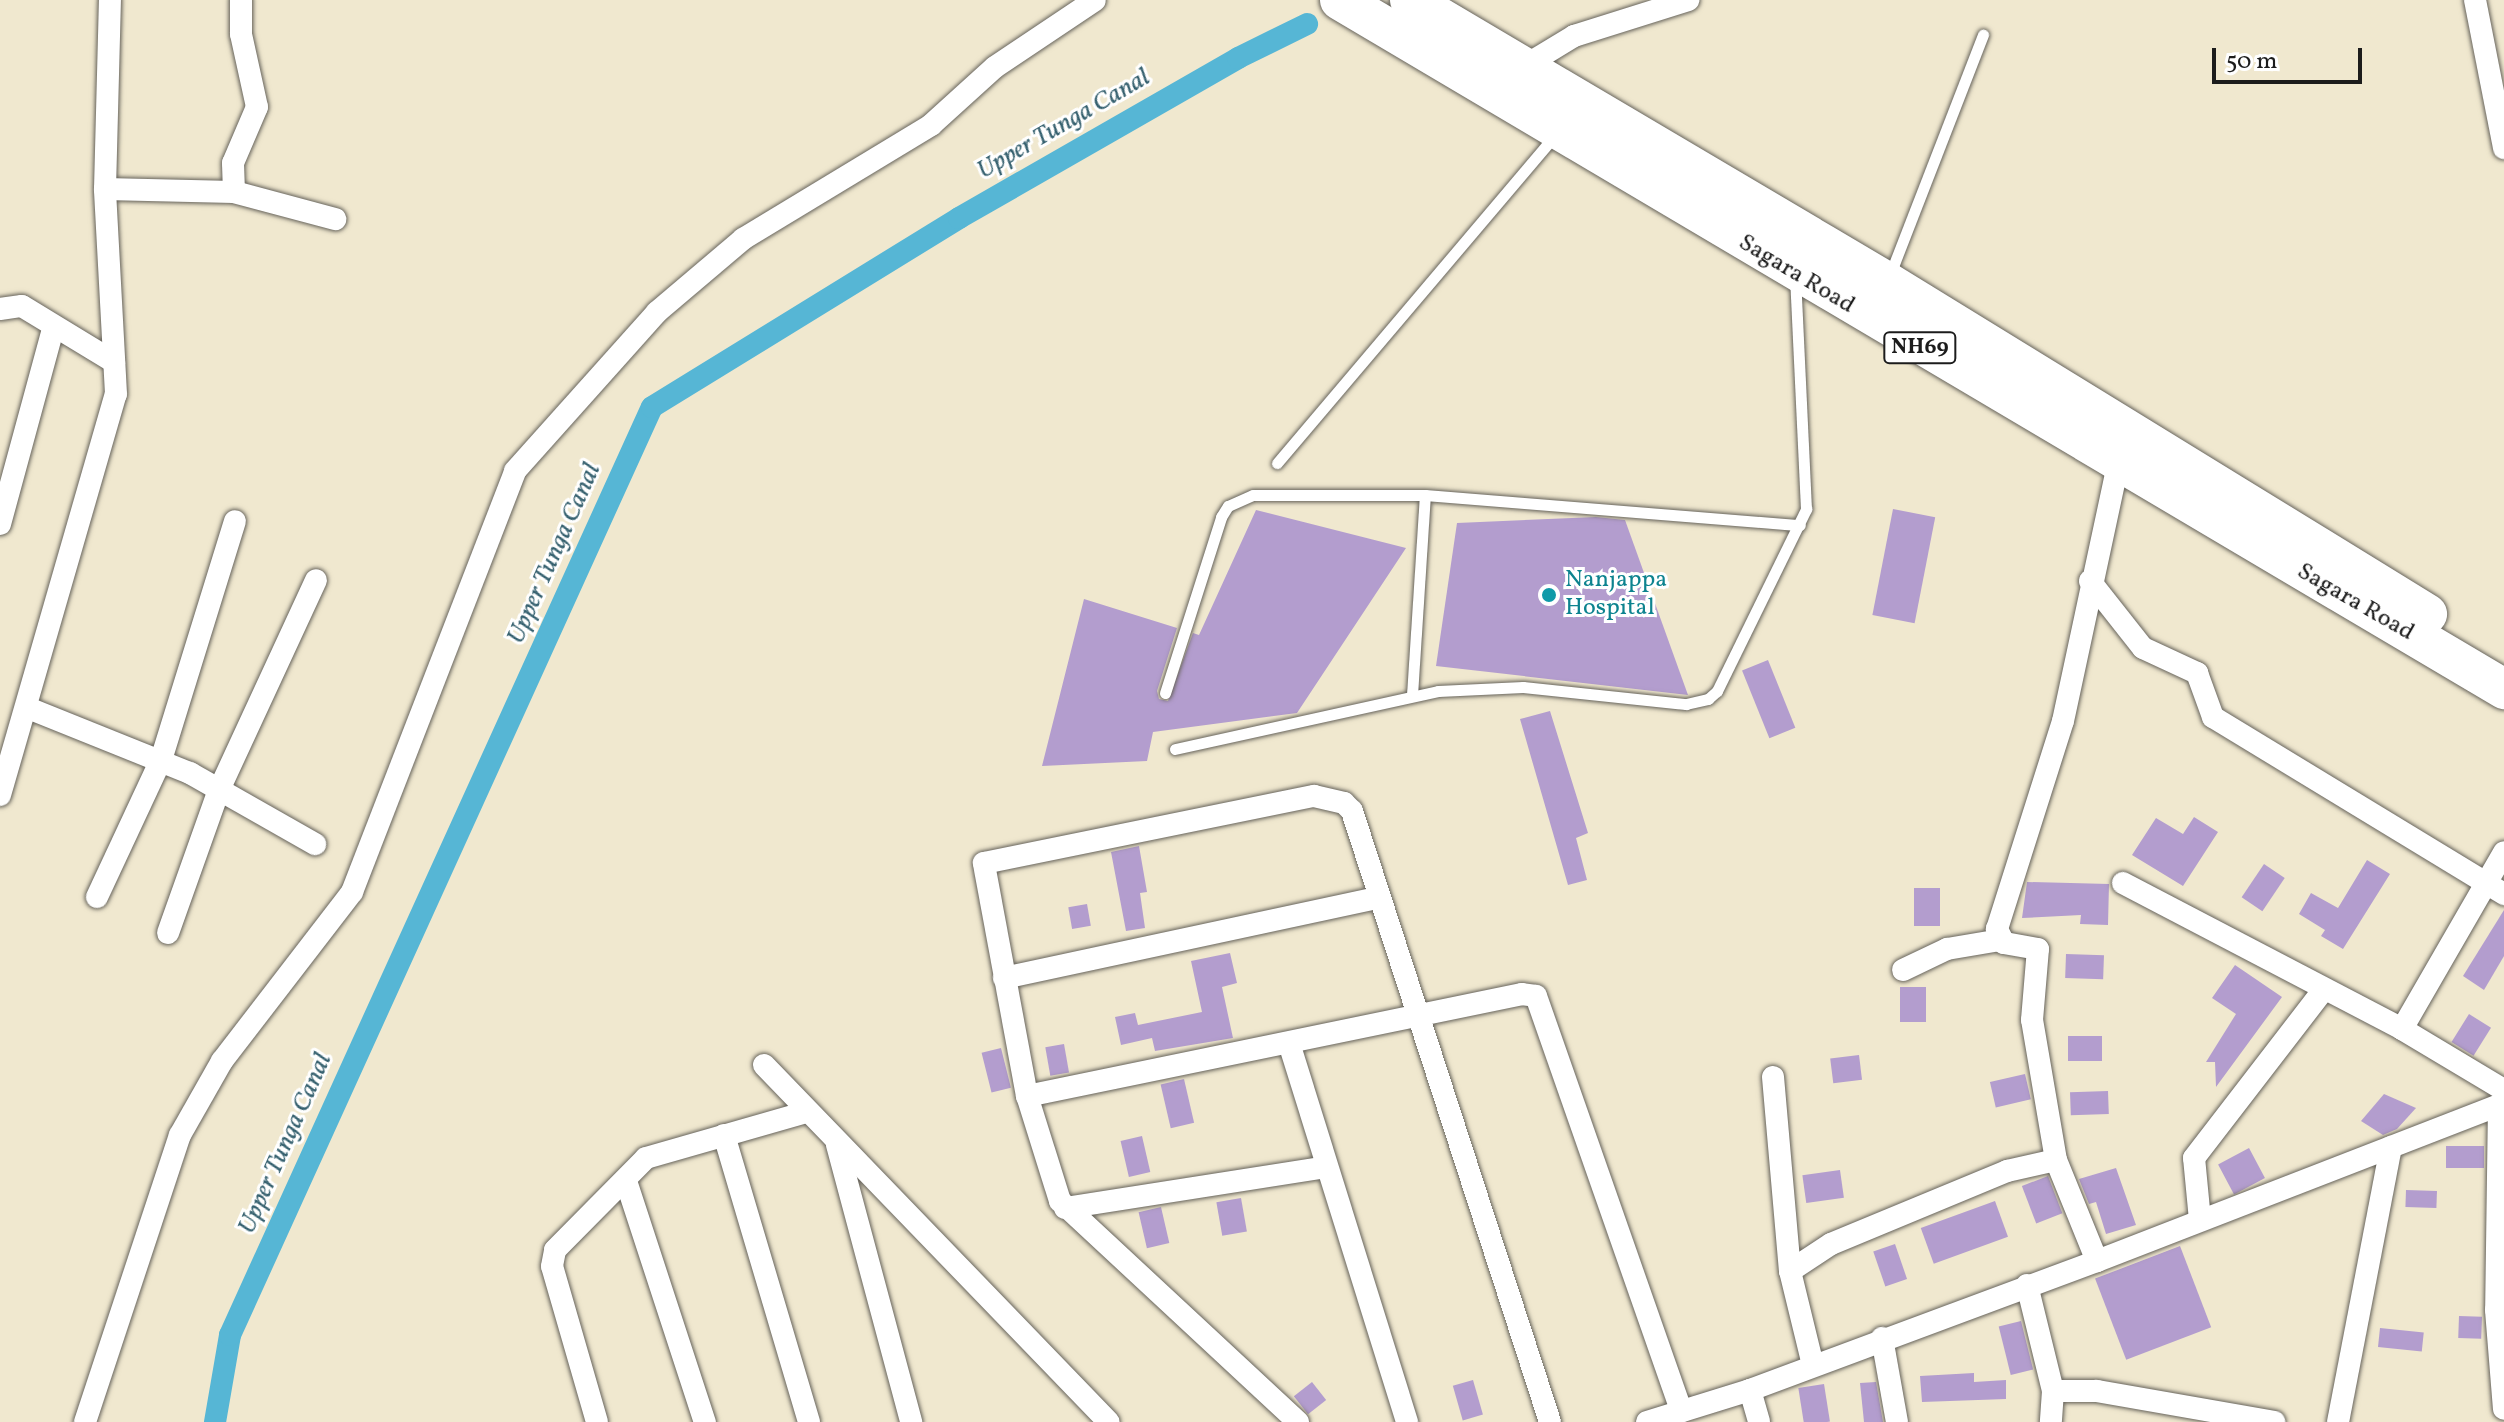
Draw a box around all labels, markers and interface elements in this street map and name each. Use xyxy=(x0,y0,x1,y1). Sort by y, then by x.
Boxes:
scale bar xyxy=(2216,32,2366,82)
text: 50 m xyxy=(2226,45,2278,79)
water label: Upper Tunga Canal xyxy=(972,63,1156,187)
street label: Sagara Road xyxy=(1733,229,1859,321)
road number: NH69 xyxy=(1882,330,1958,366)
water label: Upper Tunga Canal xyxy=(501,459,609,649)
street label: Sagara Road xyxy=(2291,558,2419,648)
place label: Nanjappa Hospital xyxy=(1565,567,1667,623)
marker: Nanjappa Hospital xyxy=(1540,586,1558,604)
water label: Upper Tunga Canal xyxy=(232,1049,340,1239)

